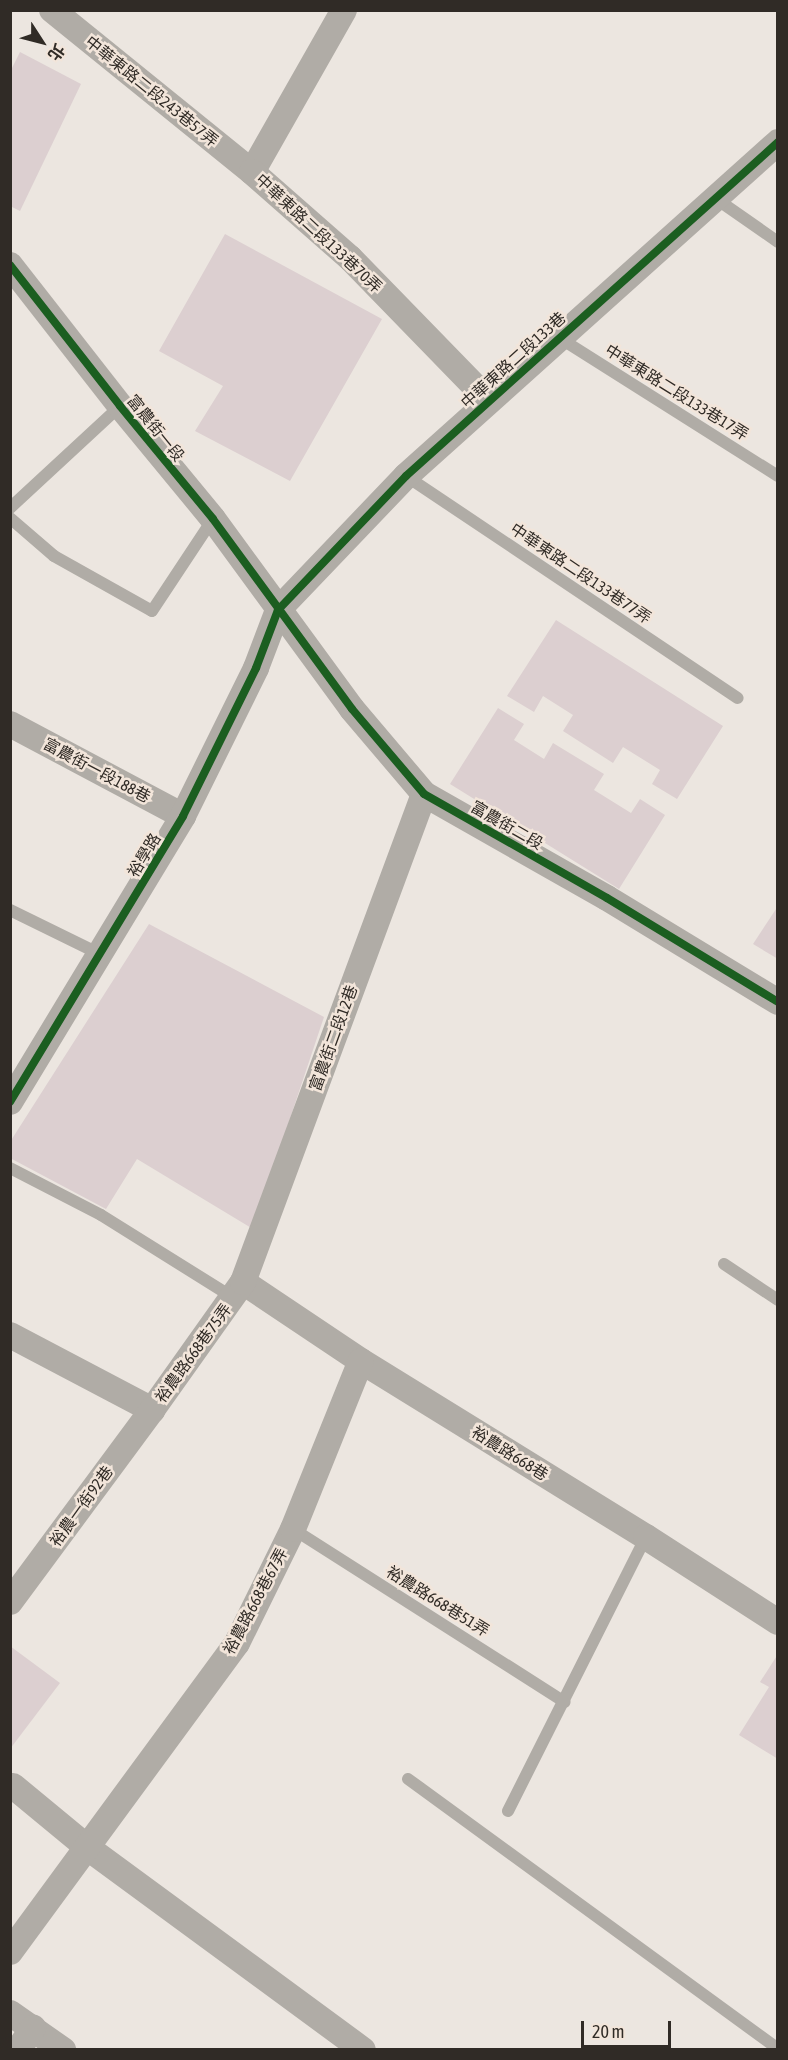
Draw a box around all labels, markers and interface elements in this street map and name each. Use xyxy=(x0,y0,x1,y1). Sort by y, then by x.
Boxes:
north arrow xyxy=(12,12,72,72)
street label: 中華東路二段243巷57弄 xyxy=(82,31,222,151)
text: 北 xyxy=(45,41,69,64)
street label: 中華東路二段133巷70弄 xyxy=(252,170,386,296)
street label: 中華東路二段133巷 xyxy=(457,308,569,412)
street label: 中華東路二段133巷17弄 xyxy=(602,340,752,444)
street label: 富農街一段 xyxy=(123,391,189,465)
street label: 中華東路二段133巷77弄 xyxy=(507,519,655,627)
street label: 富農街一段188巷 xyxy=(40,734,154,806)
street label: 富農街二段 xyxy=(468,797,546,853)
street label: 裕學路 xyxy=(123,829,165,881)
street label: 富農街二段12巷 xyxy=(305,983,361,1093)
street label: 裕農路668巷75弄 xyxy=(151,1300,235,1406)
street label: 裕農路668巷 xyxy=(468,1422,552,1484)
street label: 裕農一街92巷 xyxy=(45,1462,117,1550)
street label: 裕農路668巷67弄 xyxy=(219,1545,291,1657)
street label: 裕農路668巷51弄 xyxy=(383,1562,493,1640)
scale bar xyxy=(584,2009,674,2047)
text: 20 m xyxy=(592,2021,624,2042)

